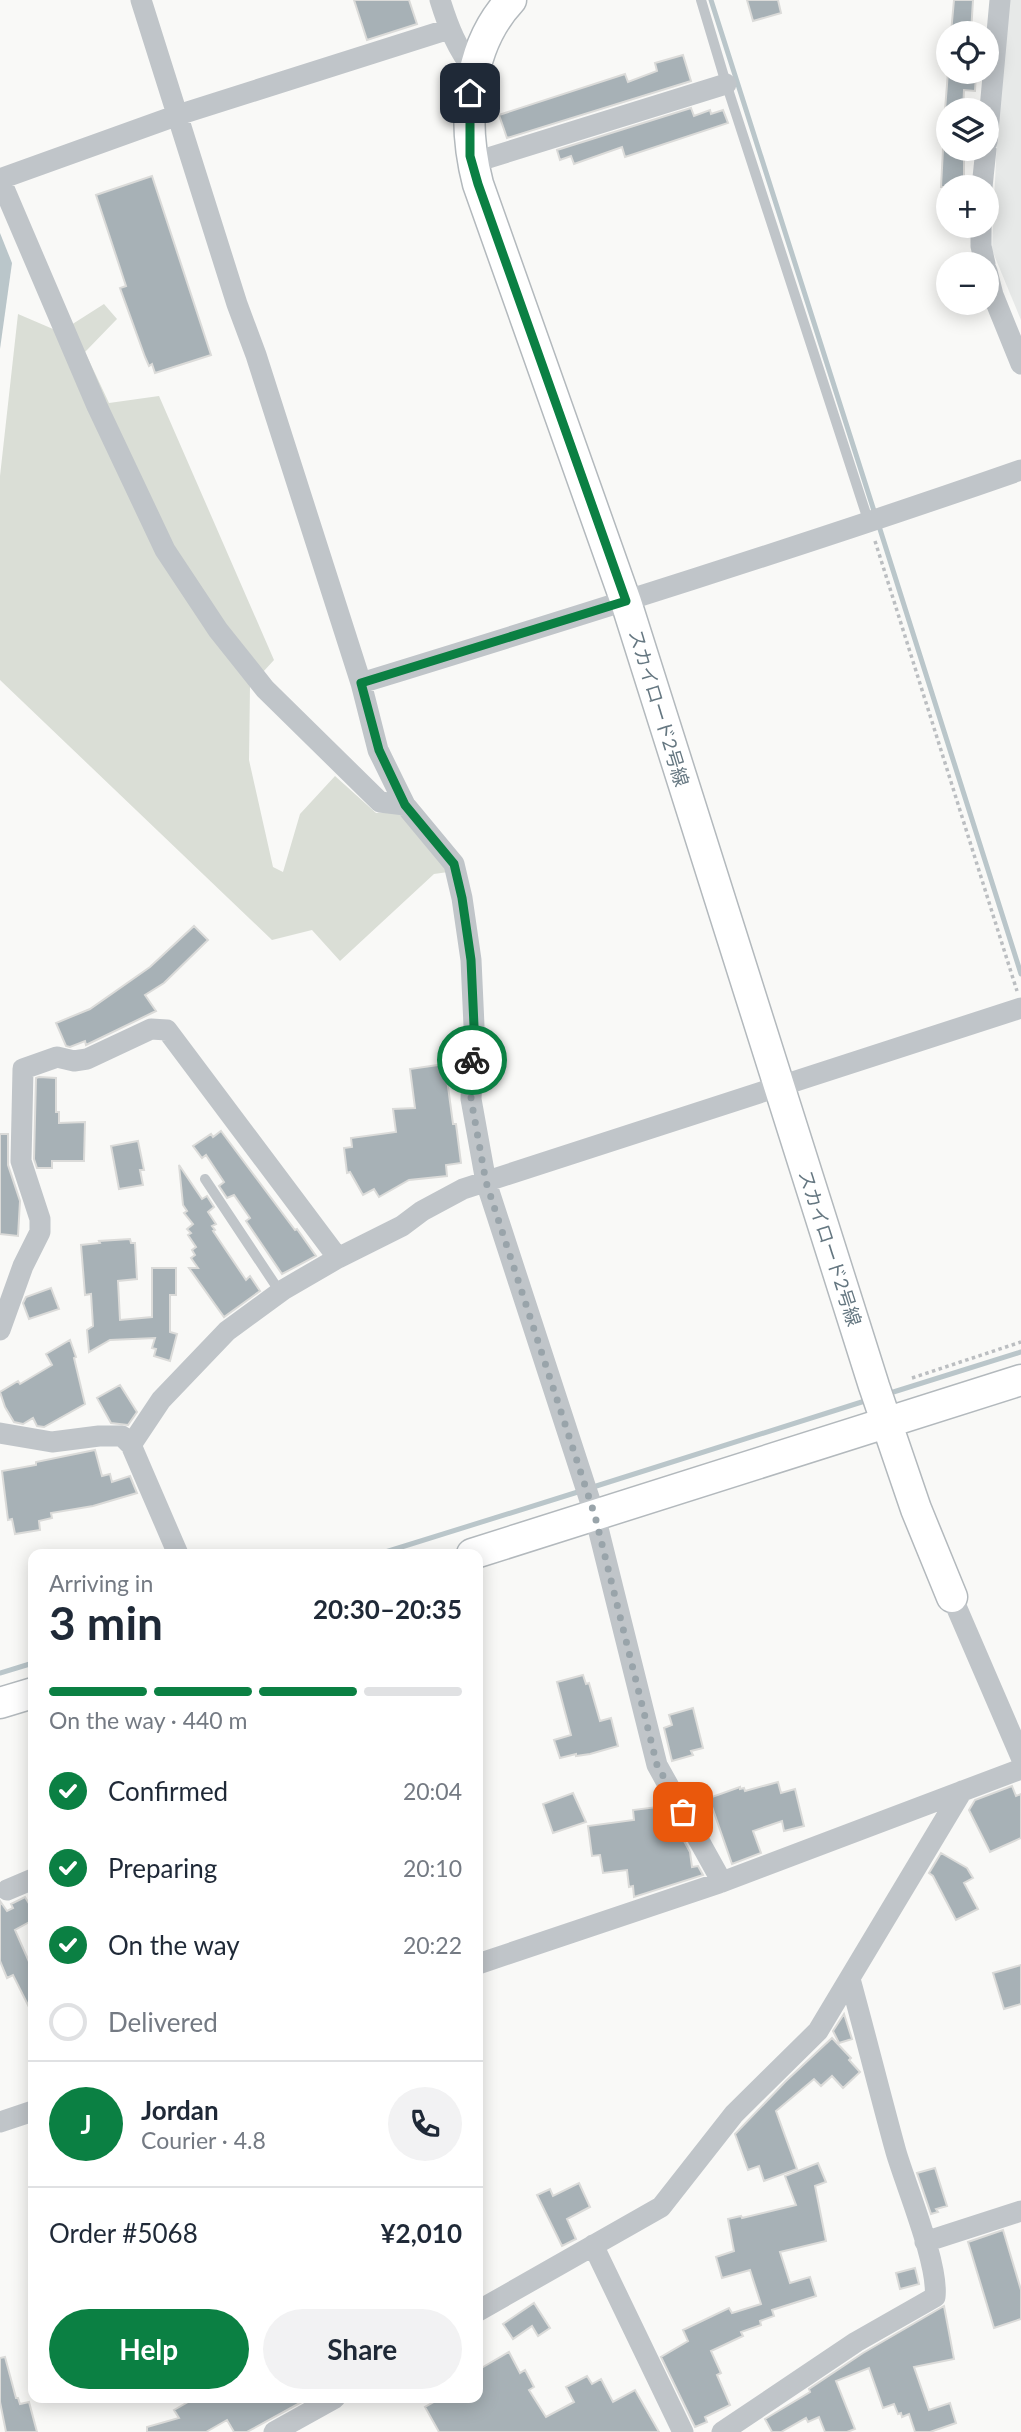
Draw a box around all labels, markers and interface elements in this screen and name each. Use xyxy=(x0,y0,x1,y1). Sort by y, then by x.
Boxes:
map controls xyxy=(936,21,999,315)
button: locate xyxy=(936,21,999,84)
pin xyxy=(440,63,500,123)
icon: home xyxy=(451,74,489,112)
button: layers xyxy=(936,98,999,161)
button: + xyxy=(936,175,999,238)
button: − xyxy=(936,252,999,315)
street label: スカイロード2号線 xyxy=(625,627,694,789)
courier xyxy=(437,1025,507,1095)
icon: bike xyxy=(453,1041,491,1079)
street label: スカイロード2号線 xyxy=(794,1167,867,1329)
text: Arriving in xyxy=(49,1569,153,1597)
text: 20:30–20:35 xyxy=(313,1593,462,1625)
text: 3 min xyxy=(49,1595,163,1650)
text: On the way · 440 m xyxy=(49,1706,248,1734)
icon: check xyxy=(49,1772,87,1810)
text: Confirmed xyxy=(108,1775,228,1807)
text: 20:04 xyxy=(403,1777,462,1805)
pin xyxy=(653,1782,713,1842)
icon: bag xyxy=(664,1793,702,1831)
icon: check xyxy=(49,1849,87,1887)
text: Preparing xyxy=(108,1852,217,1884)
text: 20:10 xyxy=(403,1854,462,1882)
icon: check xyxy=(49,1926,87,1964)
text: On the way xyxy=(108,1929,240,1961)
text: 20:22 xyxy=(403,1931,462,1959)
text: Delivered xyxy=(108,2006,218,2038)
button: phone xyxy=(388,2087,462,2161)
text: Jordan xyxy=(141,2094,219,2126)
text: J xyxy=(80,2108,92,2140)
text: Courier · 4.8 xyxy=(141,2126,266,2154)
text: Order #5068 xyxy=(49,2217,198,2249)
text: ¥2,010 xyxy=(381,2217,462,2249)
button: Help xyxy=(49,2309,249,2389)
button: Share xyxy=(263,2309,462,2389)

